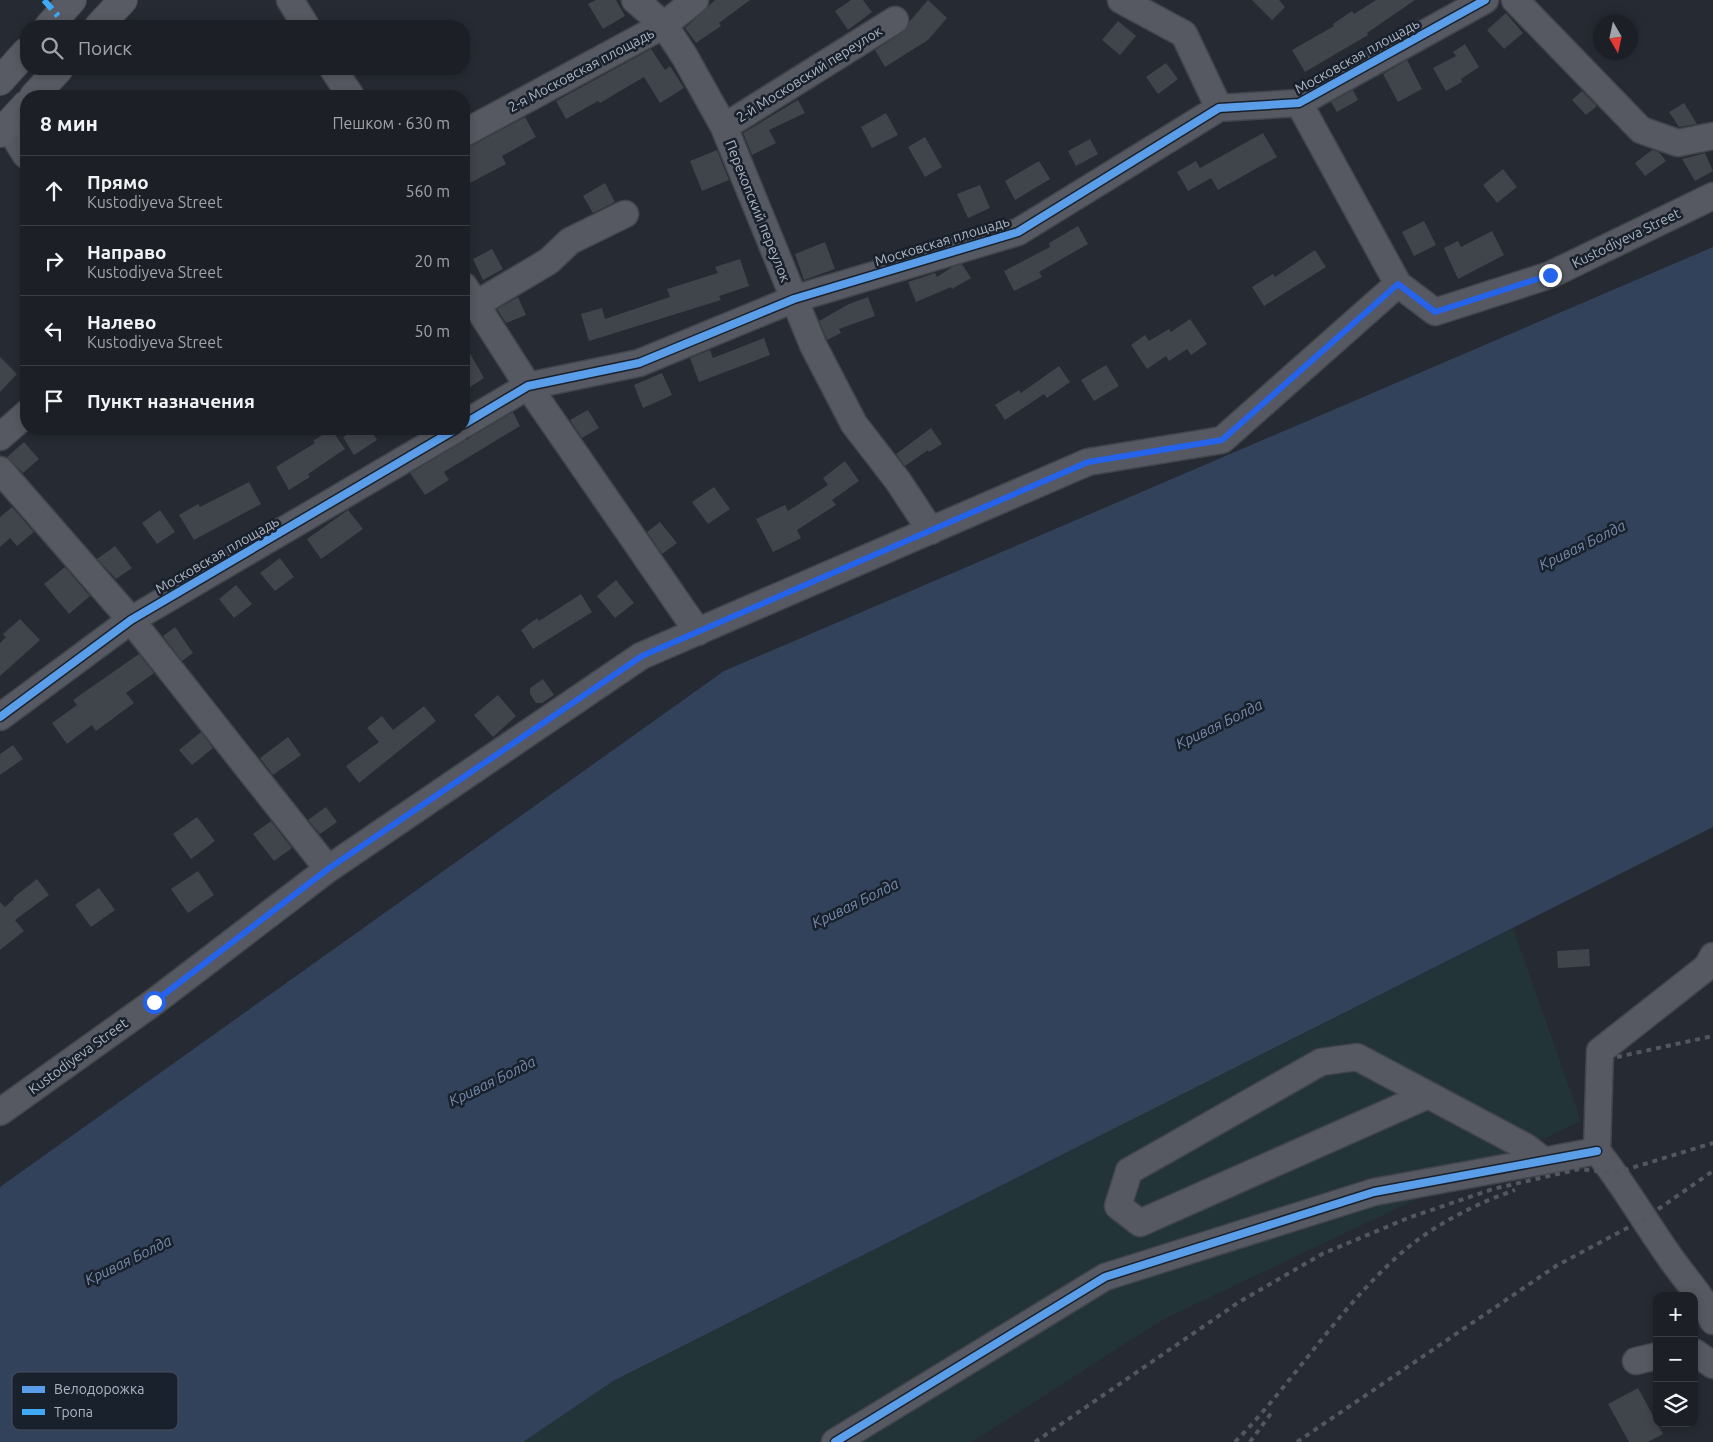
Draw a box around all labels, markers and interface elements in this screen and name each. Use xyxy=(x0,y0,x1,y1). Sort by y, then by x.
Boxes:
street label: Московская площадь xyxy=(1292,15,1422,97)
north arrow xyxy=(1593,15,1638,60)
search box xyxy=(20,20,470,75)
street label: 2-й Московский переулок xyxy=(733,23,885,125)
street label: 2-я Московская площадь xyxy=(505,25,657,115)
icon: search xyxy=(38,34,66,62)
text: Поиск xyxy=(78,37,132,59)
text: 8 мин xyxy=(40,111,98,135)
text: Пешком · 630 m xyxy=(332,114,450,132)
street label: Перекопский переулок xyxy=(722,138,794,284)
text: Прямо xyxy=(87,171,149,193)
icon: ahead xyxy=(40,177,68,205)
text: 560 m xyxy=(405,182,450,200)
text: Kustodiyeva Street xyxy=(87,193,222,211)
street label: Kustodiyeva Street xyxy=(1569,205,1683,271)
street label: Московская площадь xyxy=(873,213,1011,269)
text: Направо xyxy=(87,241,167,263)
icon: right xyxy=(40,247,68,275)
text: 20 m xyxy=(414,252,450,270)
text: Kustodiyeva Street xyxy=(87,263,222,281)
route end xyxy=(1539,264,1562,287)
text: Налево xyxy=(87,311,156,333)
icon: left xyxy=(40,317,68,345)
text: 50 m xyxy=(414,322,450,340)
text: Kustodiyeva Street xyxy=(87,333,222,351)
icon: arrive xyxy=(40,387,68,415)
text: Пункт назначения xyxy=(87,390,255,412)
street label: Московская площадь xyxy=(152,513,282,597)
water label: Кривая Болда xyxy=(1536,517,1628,573)
water label: Кривая Болда xyxy=(1173,696,1265,752)
water label: Кривая Болда xyxy=(809,875,901,931)
route start xyxy=(143,991,166,1014)
street label: Kustodiyeva Street xyxy=(25,1014,131,1097)
water label: Кривая Болда xyxy=(446,1053,538,1109)
water label: Кривая Болда xyxy=(82,1232,174,1288)
map controls xyxy=(1653,1292,1698,1427)
button: + xyxy=(1653,1292,1698,1337)
button: − xyxy=(1653,1337,1698,1382)
legend xyxy=(12,1372,178,1430)
text: Велодорожка xyxy=(54,1381,144,1397)
button: layers xyxy=(1653,1382,1698,1427)
text: Тропа xyxy=(54,1404,93,1420)

